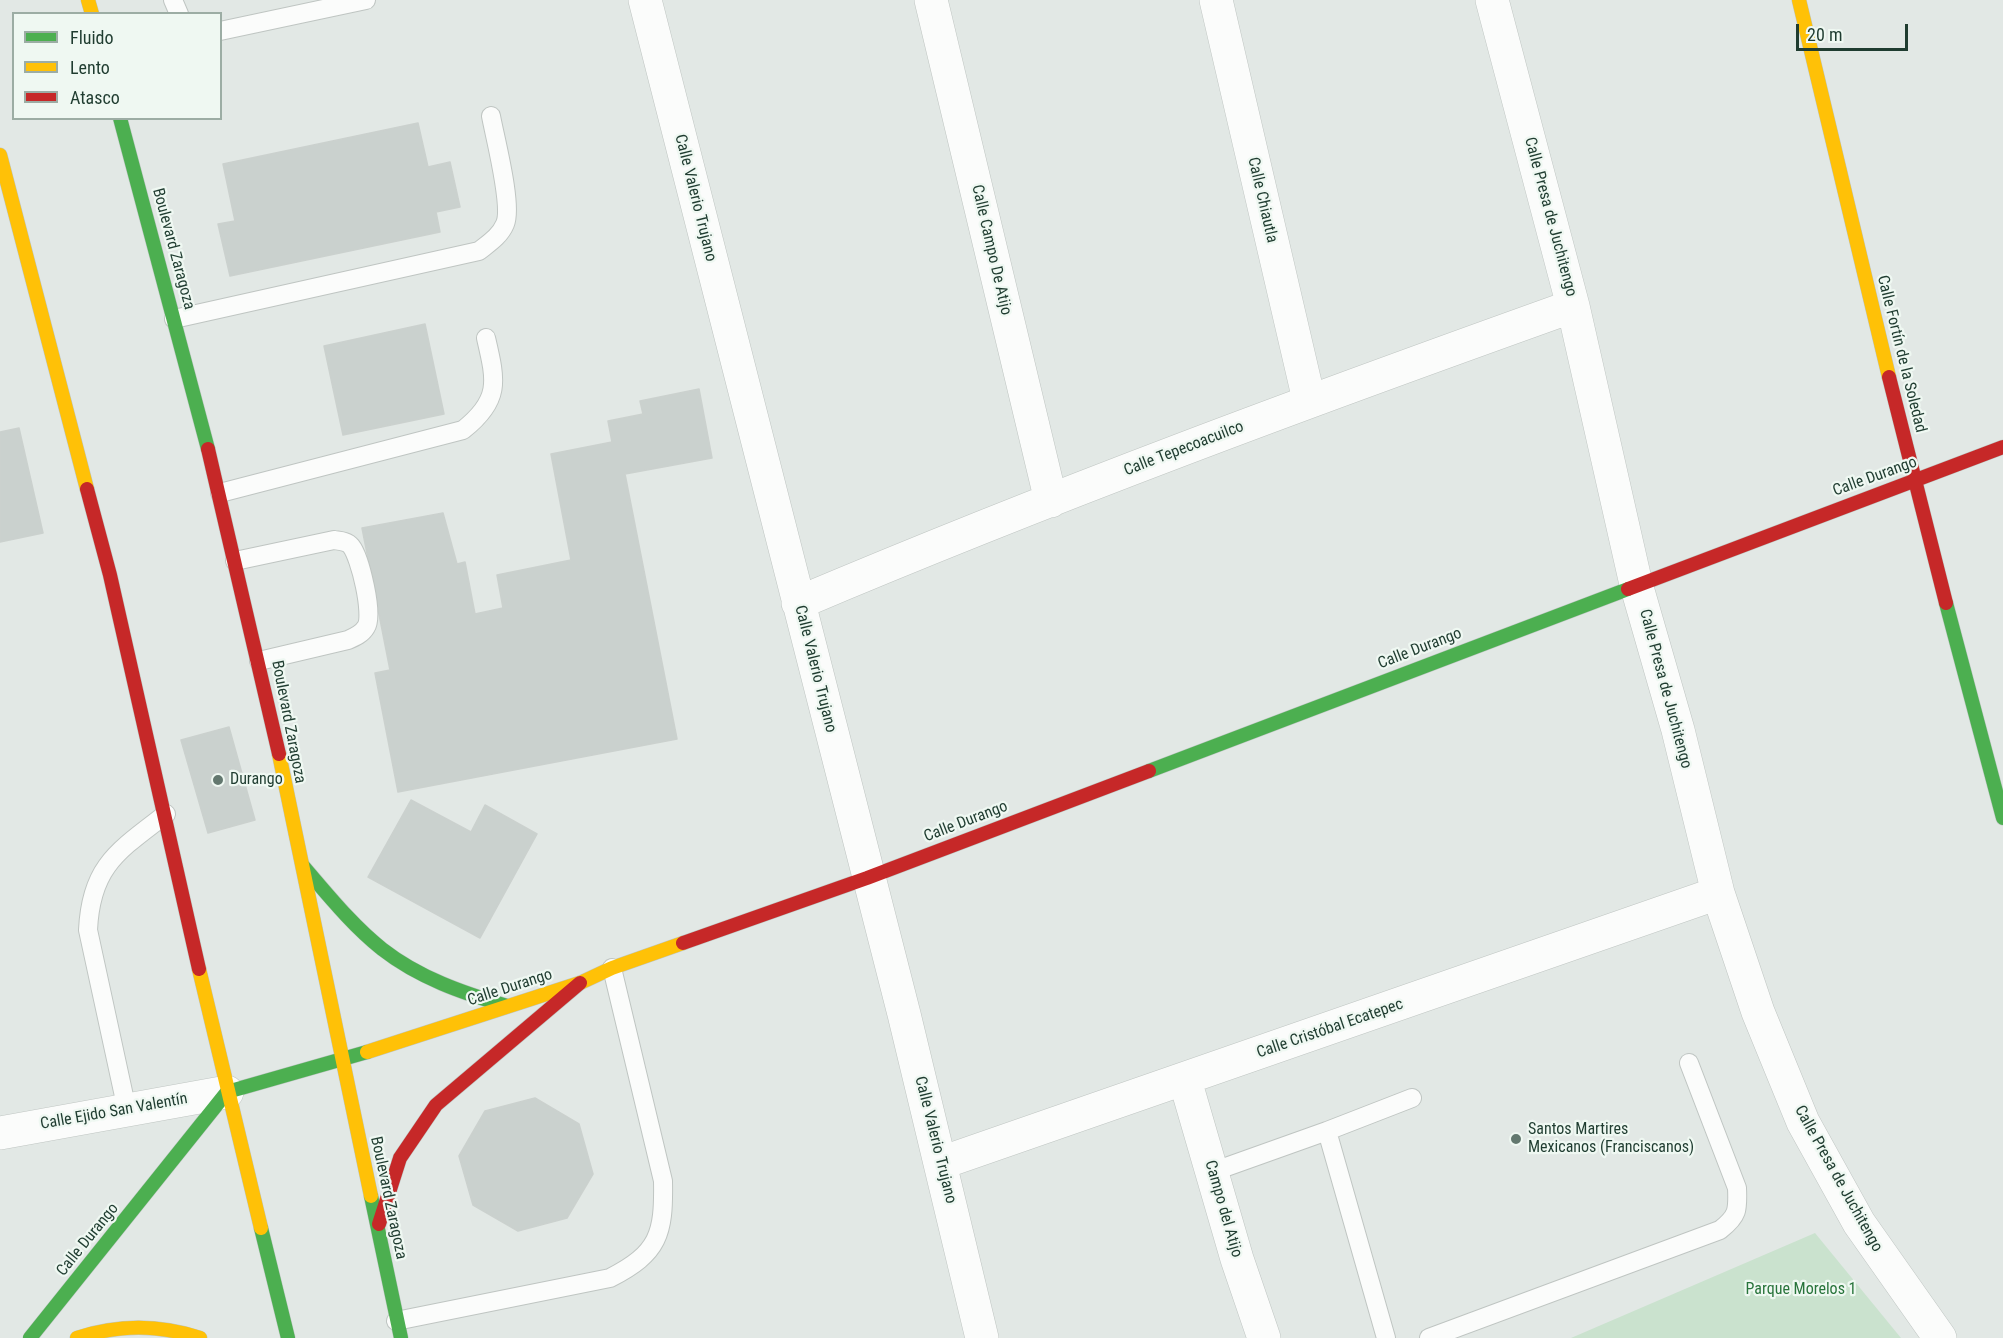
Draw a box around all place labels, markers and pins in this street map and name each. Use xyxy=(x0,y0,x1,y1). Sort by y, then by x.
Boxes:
place label: Durango xyxy=(230,770,283,790)
marker: Durango xyxy=(211,773,225,787)
place label: Santos Martires Mexicanos (Franciscanos) xyxy=(1528,1120,1694,1158)
marker: Santos Martires Mexicanos (Franciscanos) xyxy=(1509,1132,1523,1146)

